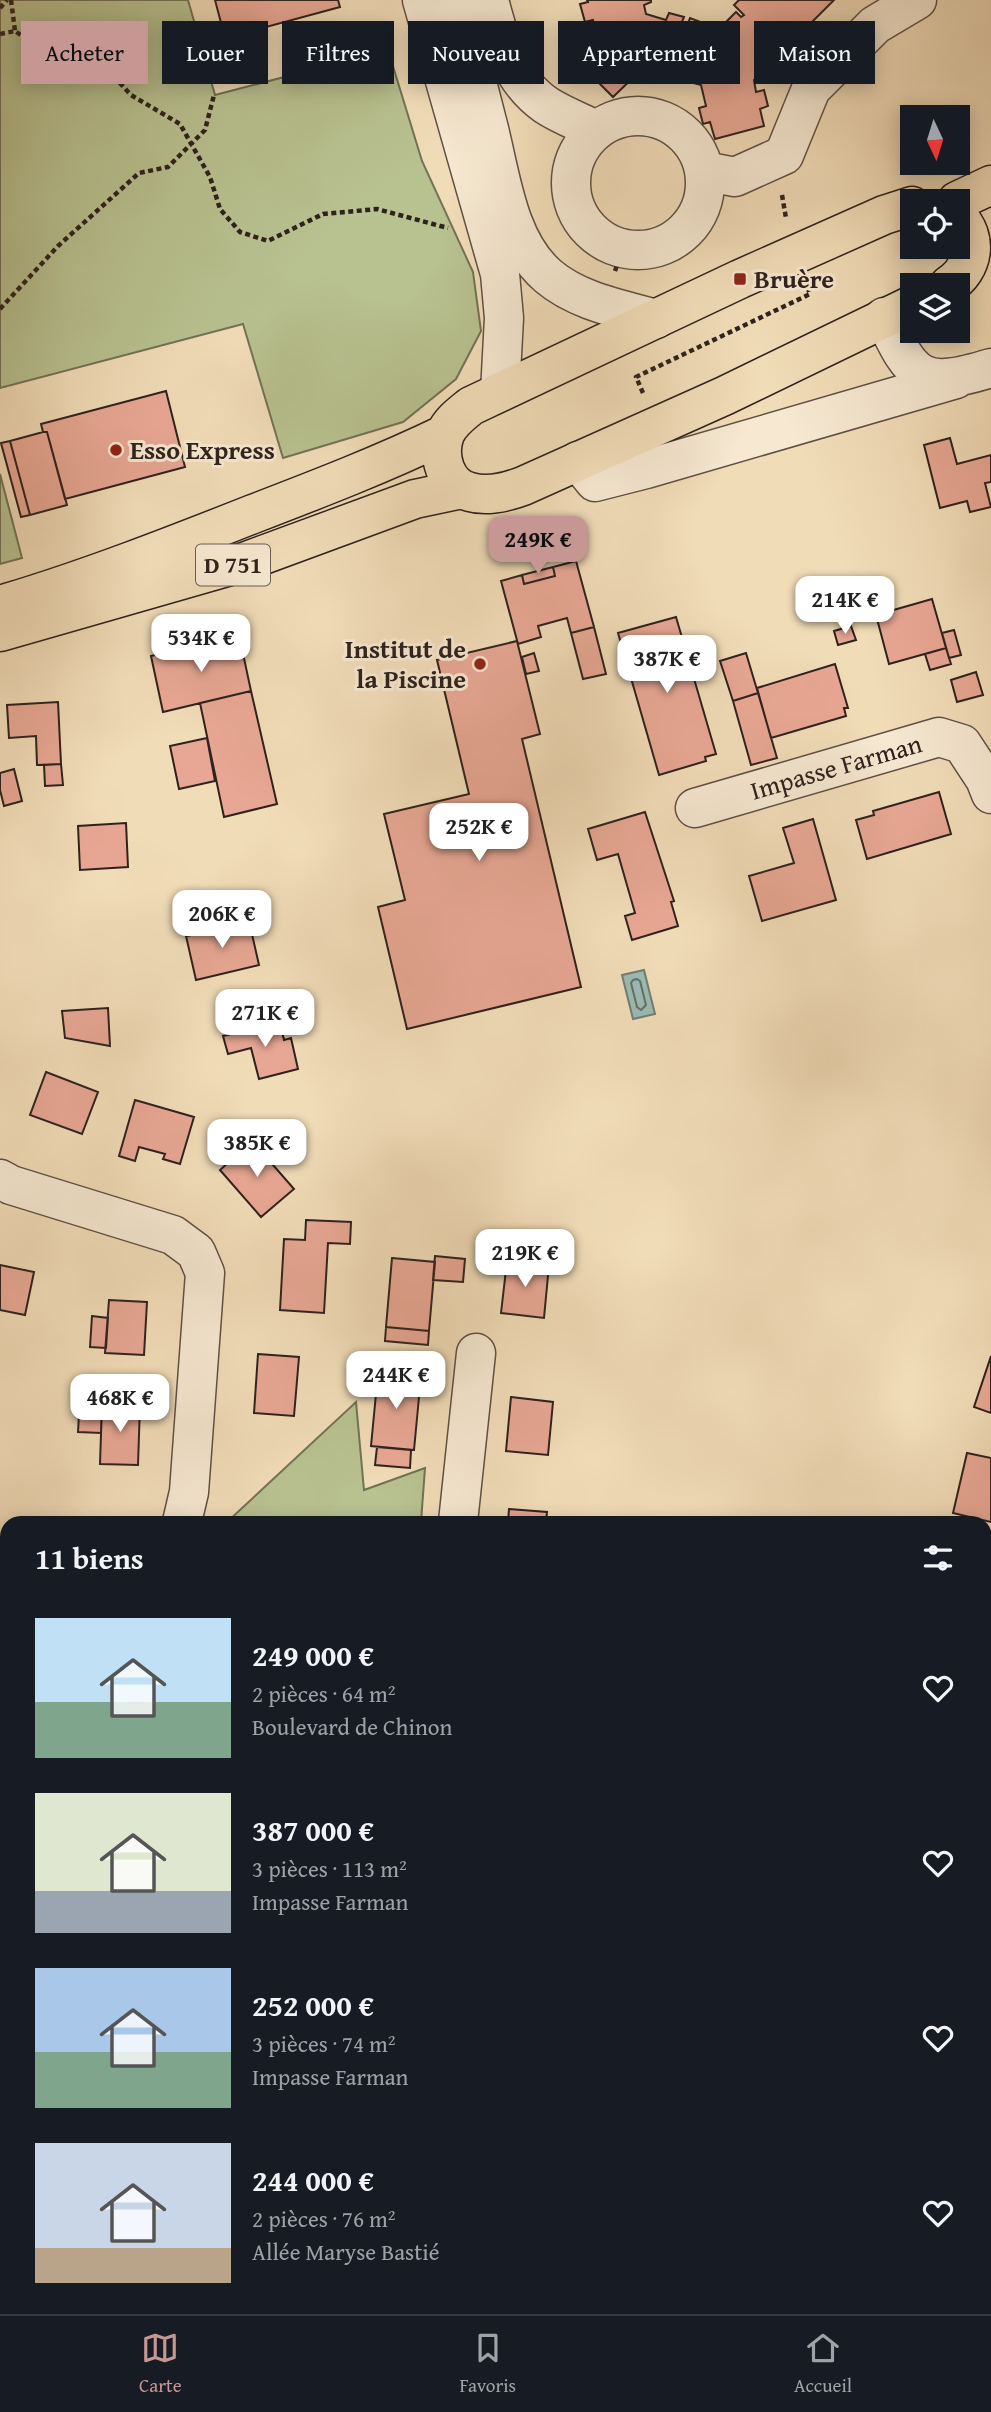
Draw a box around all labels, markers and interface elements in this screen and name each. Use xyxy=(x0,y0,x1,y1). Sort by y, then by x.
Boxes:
chip: Acheter xyxy=(21,21,148,84)
chip: Louer xyxy=(162,21,268,84)
chip: Filtres xyxy=(282,21,394,84)
chip: Nouveau xyxy=(408,21,544,84)
chip: Appartement xyxy=(558,21,740,84)
chip: Maison xyxy=(754,21,875,84)
north arrow xyxy=(900,105,970,175)
map controls xyxy=(900,105,970,343)
button: locate xyxy=(900,189,970,259)
place label: Bruère xyxy=(754,259,834,298)
marker: Bruère xyxy=(732,271,748,287)
button: layers xyxy=(900,273,970,343)
place label: Esso Express xyxy=(130,430,275,469)
marker: Esso Express xyxy=(108,442,124,458)
pin: 249K € xyxy=(481,516,595,576)
text: 249K € xyxy=(504,522,572,555)
road number: D 751 xyxy=(196,544,270,586)
pin: 214K € xyxy=(788,576,902,636)
text: 214K € xyxy=(811,582,879,615)
pin: 534K € xyxy=(144,614,258,674)
text: 534K € xyxy=(167,620,235,653)
place label: Institut de la Piscine xyxy=(345,629,466,698)
pin: 387K € xyxy=(610,636,724,695)
text: 387K € xyxy=(633,641,701,674)
marker: Institut de la Piscine xyxy=(472,656,488,672)
street label: Impasse Farman xyxy=(745,723,927,810)
pin: 252K € xyxy=(422,804,536,863)
text: 252K € xyxy=(445,809,513,842)
pin: 206K € xyxy=(165,890,279,950)
text: 206K € xyxy=(188,896,256,929)
pin: 271K € xyxy=(208,990,322,1049)
text: 271K € xyxy=(231,995,299,1028)
pin: 385K € xyxy=(200,1120,314,1179)
text: 385K € xyxy=(223,1125,291,1158)
pin: 219K € xyxy=(468,1230,582,1289)
text: 219K € xyxy=(491,1235,559,1268)
pin: 244K € xyxy=(339,1352,453,1411)
text: 244K € xyxy=(362,1357,430,1390)
pin: 468K € xyxy=(63,1374,177,1434)
text: 468K € xyxy=(86,1380,154,1413)
text: 11 biens xyxy=(35,1536,144,1580)
icon: filters xyxy=(919,1539,957,1577)
text: 249 000 € xyxy=(252,1633,374,1677)
icon: home xyxy=(91,1646,175,1730)
icon: heart xyxy=(919,1669,957,1707)
text: 2 pièces · 64 m² xyxy=(252,1677,396,1710)
text: Boulevard de Chinon xyxy=(252,1710,453,1743)
text: 387 000 € xyxy=(252,1808,374,1852)
icon: home xyxy=(91,1821,175,1905)
icon: heart xyxy=(919,1844,957,1882)
text: 3 pièces · 113 m² xyxy=(252,1852,407,1885)
text: Impasse Farman xyxy=(252,1885,409,1918)
text: 252 000 € xyxy=(252,1983,374,2027)
icon: home xyxy=(91,1996,175,2080)
icon: heart xyxy=(919,2019,957,2057)
text: 3 pièces · 74 m² xyxy=(252,2027,396,2060)
text: Impasse Farman xyxy=(252,2060,409,2093)
text: 244 000 € xyxy=(252,2158,374,2202)
icon: home xyxy=(91,2171,175,2255)
icon: heart xyxy=(919,2194,957,2232)
text: 2 pièces · 76 m² xyxy=(252,2202,396,2235)
text: Allée Maryse Bastié xyxy=(252,2235,440,2268)
tab: Carte xyxy=(139,2329,182,2399)
tab: Favoris xyxy=(459,2329,516,2399)
tab: Accueil xyxy=(794,2329,852,2399)

